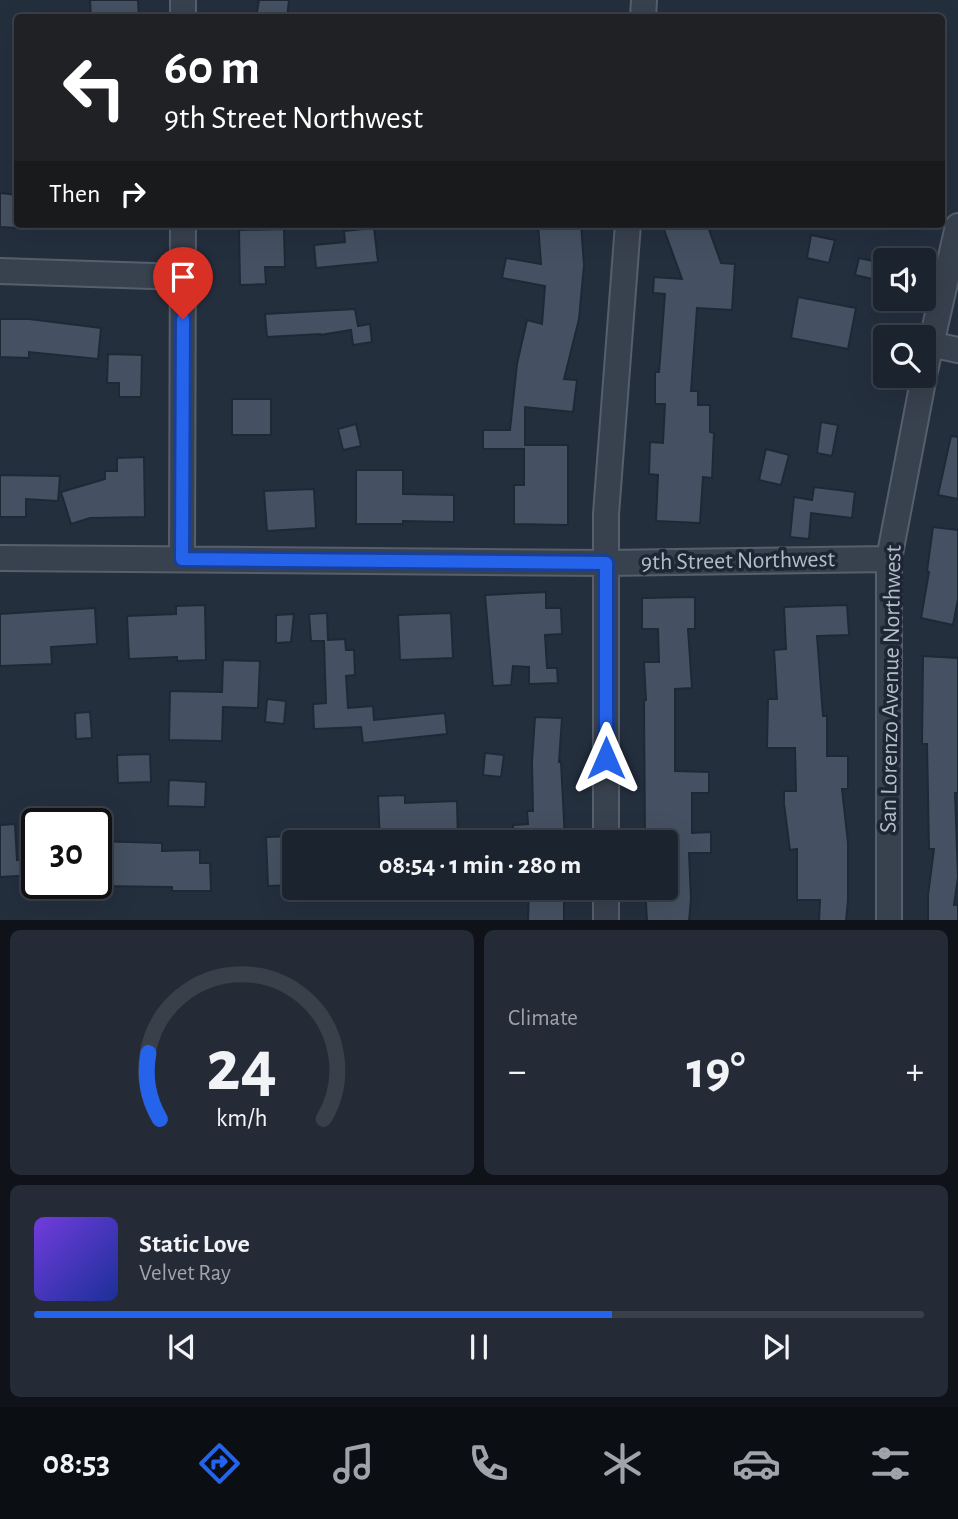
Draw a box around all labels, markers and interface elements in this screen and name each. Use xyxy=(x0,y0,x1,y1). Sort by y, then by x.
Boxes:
icon: left xyxy=(49,42,140,133)
text: 60 m xyxy=(164,44,260,93)
text: 9th Street Northwest xyxy=(164,102,423,134)
icon: right xyxy=(114,175,152,213)
text: Then xyxy=(49,181,100,207)
pin xyxy=(153,247,213,319)
map controls xyxy=(873,248,936,388)
button: sound xyxy=(873,248,936,311)
icon: arrive xyxy=(164,258,202,296)
button: search xyxy=(873,325,936,388)
street label: San Lorenzo Avenue Northwest xyxy=(876,544,906,833)
street label: 9th Street Northwest xyxy=(641,547,836,575)
position arrow xyxy=(569,721,643,795)
speed limit sign: 30 xyxy=(21,808,112,899)
text: 08:54 · 1 min · 280 m xyxy=(379,852,581,878)
text: Climate xyxy=(508,1007,578,1030)
text: 24 xyxy=(207,1031,277,1104)
text: 19° xyxy=(686,1045,746,1097)
text: − xyxy=(508,1053,526,1091)
text: + xyxy=(906,1053,924,1091)
text: km/h xyxy=(216,1105,268,1130)
text: Static Love xyxy=(139,1231,250,1257)
text: Velvet Ray xyxy=(139,1262,231,1285)
icon: previous xyxy=(163,1328,201,1366)
icon: pause xyxy=(460,1328,498,1366)
icon: next xyxy=(757,1328,795,1366)
icon: directions xyxy=(195,1439,244,1488)
icon: music xyxy=(329,1439,378,1488)
icon: phone xyxy=(464,1439,513,1488)
icon: climate xyxy=(598,1439,647,1488)
icon: car xyxy=(732,1439,781,1488)
icon: filters xyxy=(866,1439,915,1488)
text: 08:53 xyxy=(43,1447,110,1479)

